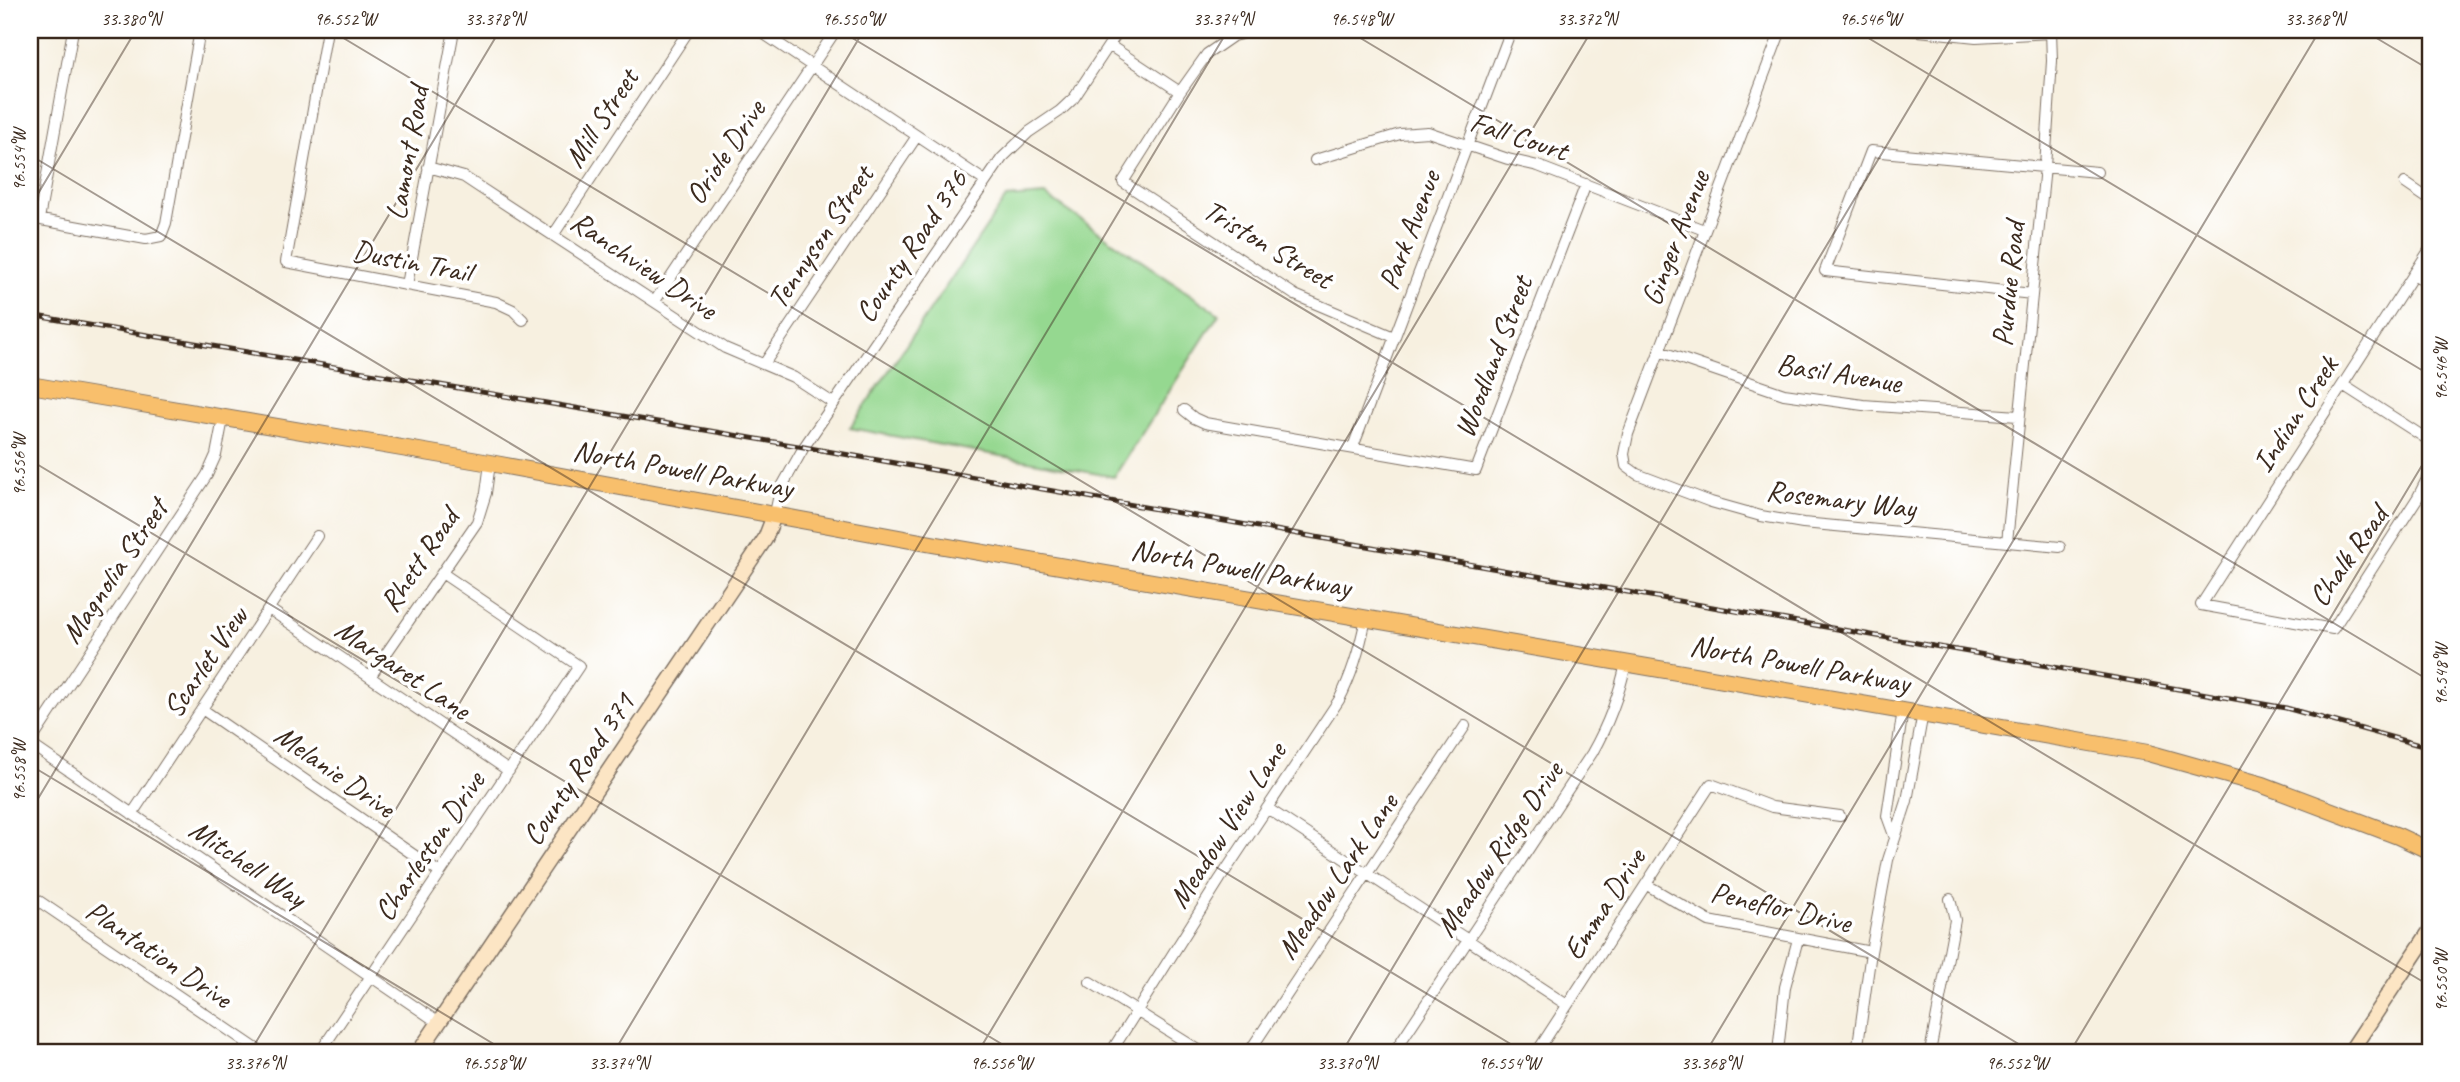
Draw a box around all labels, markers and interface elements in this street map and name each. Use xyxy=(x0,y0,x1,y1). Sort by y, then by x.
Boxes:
text: 33.380°N xyxy=(101,8,164,30)
text: 96.552°W xyxy=(314,8,379,30)
text: 33.378°N xyxy=(465,8,528,30)
text: 96.550°W xyxy=(822,8,887,30)
text: 33.374°N xyxy=(1193,8,1256,30)
text: 96.548°W xyxy=(1330,8,1395,30)
text: 33.372°N xyxy=(1557,8,1620,30)
text: 96.546°W xyxy=(1839,8,1904,30)
text: 33.368°N xyxy=(2285,8,2348,30)
street label: Mill Street xyxy=(555,59,648,174)
street label: Lamont Road xyxy=(377,79,438,223)
street label: Oriole Drive xyxy=(676,91,775,211)
street label: Fall Court xyxy=(1466,102,1575,170)
text: 96.554°W xyxy=(8,126,30,191)
street label: Tennyson Street xyxy=(758,156,883,316)
street label: County Road 376 xyxy=(846,161,977,330)
street label: Park Avenue xyxy=(1369,163,1450,295)
street label: Ginger Avenue xyxy=(1632,163,1719,311)
street label: Triston Street xyxy=(1196,191,1342,299)
street label: Ranchview Drive xyxy=(564,202,726,329)
street label: Purdue Road xyxy=(1983,216,2034,348)
street label: Dustin Trail xyxy=(349,231,479,292)
street label: Woodland Street xyxy=(1445,268,1542,443)
text: 96.546°W xyxy=(2430,336,2452,401)
street label: Basil Avenue xyxy=(1774,344,1906,402)
street label: Indian Creek xyxy=(2243,347,2348,479)
text: 96.556°W xyxy=(8,431,30,496)
street label: North Powell Parkway xyxy=(570,431,798,507)
street label: Rosemary Way xyxy=(1764,471,1920,527)
street label: Magnolia Street xyxy=(52,488,178,650)
street label: Chalk Road xyxy=(2300,495,2399,614)
street label: Rhett Road xyxy=(371,498,470,619)
street label: North Powell Parkway xyxy=(1128,530,1356,606)
street label: Scarlet View xyxy=(154,597,257,725)
street label: Margaret Lane xyxy=(328,610,480,729)
street label: North Powell Parkway xyxy=(1687,626,1915,702)
text: 96.548°W xyxy=(2430,641,2452,706)
street label: County Road 371 xyxy=(513,684,644,853)
street label: Melanie Drive xyxy=(267,716,404,828)
street label: Meadow View Lane xyxy=(1159,733,1296,915)
text: 96.558°W xyxy=(8,737,30,802)
street label: Meadow Ridge Drive xyxy=(1426,752,1573,944)
street label: Charleston Drive xyxy=(365,762,494,928)
street label: Meadow Lark Lane xyxy=(1268,784,1408,966)
street label: Mitchell Way xyxy=(182,810,316,917)
street label: Emma Drive xyxy=(1554,839,1655,967)
street label: Peneflor Drive xyxy=(1707,872,1857,942)
street label: Plantation Drive xyxy=(79,891,241,1018)
text: 96.550°W xyxy=(2430,947,2452,1012)
text: 33.376°N xyxy=(225,1052,288,1074)
text: 96.558°W xyxy=(462,1052,527,1074)
text: 33.374°N xyxy=(589,1052,652,1074)
text: 96.556°W xyxy=(970,1052,1035,1074)
text: 33.370°N xyxy=(1317,1052,1380,1074)
text: 96.554°W xyxy=(1478,1052,1543,1074)
text: 33.368°N xyxy=(1681,1052,1744,1074)
text: 96.552°W xyxy=(1986,1052,2051,1074)

